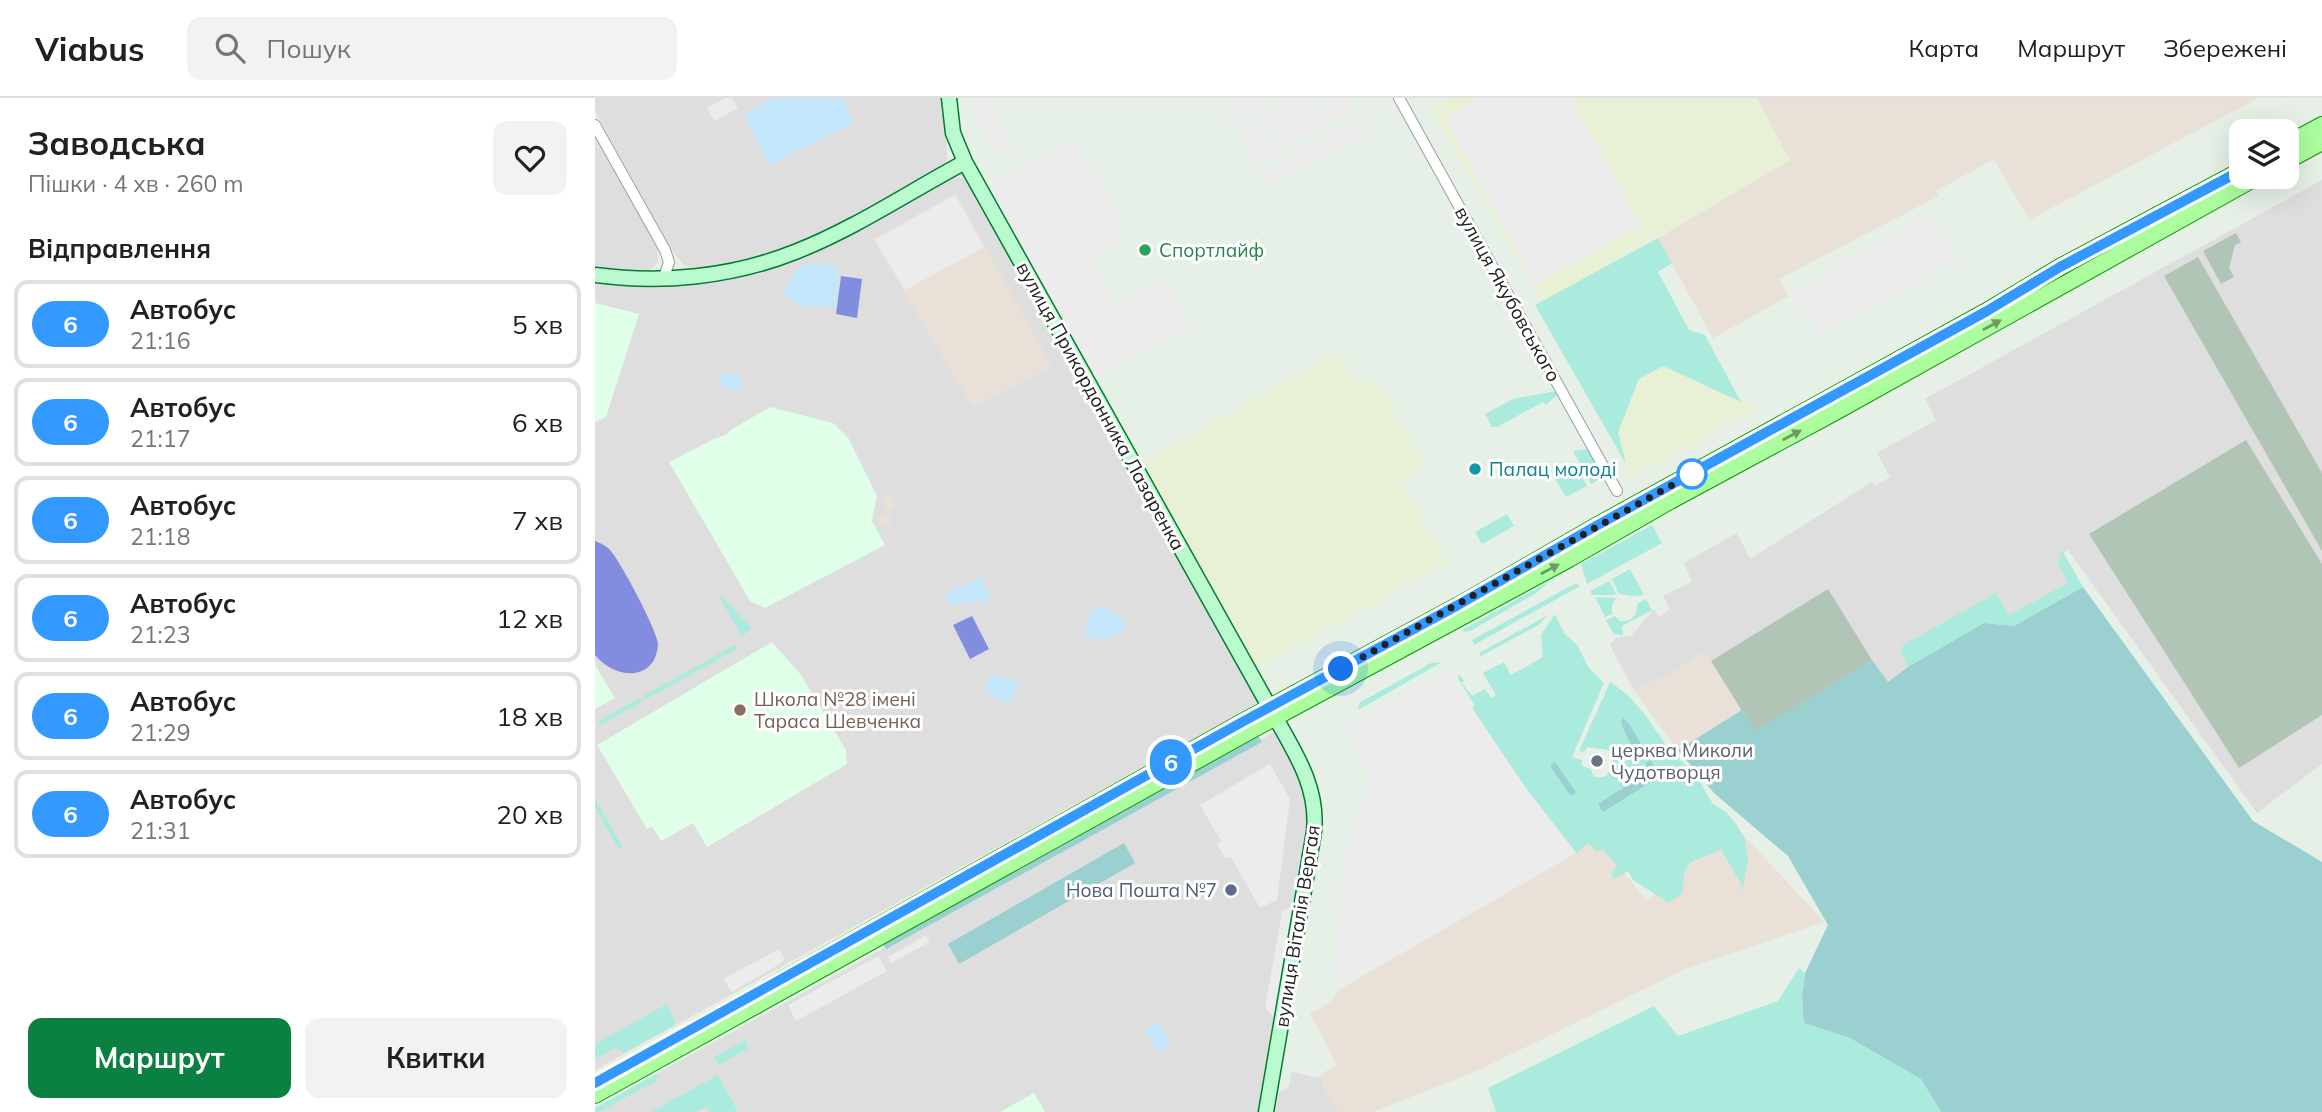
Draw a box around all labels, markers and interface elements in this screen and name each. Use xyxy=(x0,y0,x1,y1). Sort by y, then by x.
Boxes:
search box xyxy=(187,17,677,80)
text: Viabus xyxy=(35,28,145,69)
icon: search xyxy=(211,29,249,67)
text: Пошук xyxy=(267,32,351,65)
text: Карта xyxy=(1909,33,1979,63)
text: Маршрут xyxy=(2017,33,2125,63)
text: Збережені xyxy=(2163,33,2287,63)
map controls xyxy=(2229,119,2299,189)
button: layers xyxy=(2229,119,2299,189)
button: heart xyxy=(493,121,567,195)
text: Заводська xyxy=(28,122,206,163)
text: Пішки · 4 хв · 260 m xyxy=(28,169,244,198)
street label: вулиця Якубовського xyxy=(1450,202,1566,386)
text: Відправлення xyxy=(28,232,211,265)
place label: Спортлайф xyxy=(1159,238,1264,262)
marker: Спортлайф xyxy=(1137,242,1153,258)
street label: вулиця Прикордонника Лазаренка xyxy=(1011,258,1191,554)
text: Автобус xyxy=(130,293,236,326)
text: 5 хв xyxy=(512,308,563,341)
text: 6 xyxy=(63,309,78,339)
one-way arrow xyxy=(1982,319,2001,331)
text: 21:16 xyxy=(130,326,190,355)
text: Автобус xyxy=(130,391,236,424)
text: 6 хв xyxy=(512,406,563,439)
text: 6 xyxy=(63,407,78,437)
text: 21:17 xyxy=(130,424,190,453)
one-way arrow xyxy=(1782,429,1802,441)
place label: Палац молоді xyxy=(1489,457,1617,481)
unlabelled marker xyxy=(1677,459,1707,489)
marker: Палац молоді xyxy=(1467,461,1483,477)
text: Автобус xyxy=(130,489,236,522)
text: 7 хв xyxy=(512,504,563,537)
text: 6 xyxy=(63,505,78,535)
text: 21:18 xyxy=(130,522,190,551)
one-way arrow xyxy=(1541,563,1560,575)
text: Автобус xyxy=(130,587,236,620)
text: 12 хв xyxy=(496,602,563,635)
text: 6 xyxy=(63,603,78,633)
text: 21:23 xyxy=(130,620,190,649)
your location xyxy=(1323,651,1358,686)
text: Автобус xyxy=(130,685,236,718)
place label: Школа №28 імені Тараса Шевченка xyxy=(754,687,921,733)
text: 18 хв xyxy=(496,700,563,733)
text: 6 xyxy=(63,701,78,731)
marker: Школа №28 імені Тараса Шевченка xyxy=(732,702,748,718)
text: 21:29 xyxy=(130,718,190,747)
place label: церква Миколи Чудотворця xyxy=(1611,738,1753,784)
line badge: 6 xyxy=(1148,739,1194,785)
text: 6 xyxy=(1164,747,1178,777)
marker: церква Миколи Чудотворця xyxy=(1589,753,1605,769)
text: Автобус xyxy=(130,783,236,816)
text: 20 хв xyxy=(496,798,563,831)
text: 6 xyxy=(63,799,78,829)
text: 21:31 xyxy=(130,816,190,845)
street label: вулиця Віталія Вергая xyxy=(1269,823,1325,1029)
place label: Нова Пошта №7 xyxy=(1066,878,1217,902)
marker: Нова Пошта №7 xyxy=(1223,882,1239,898)
button: Маршрут xyxy=(28,1018,291,1098)
button: Квитки xyxy=(305,1018,567,1098)

